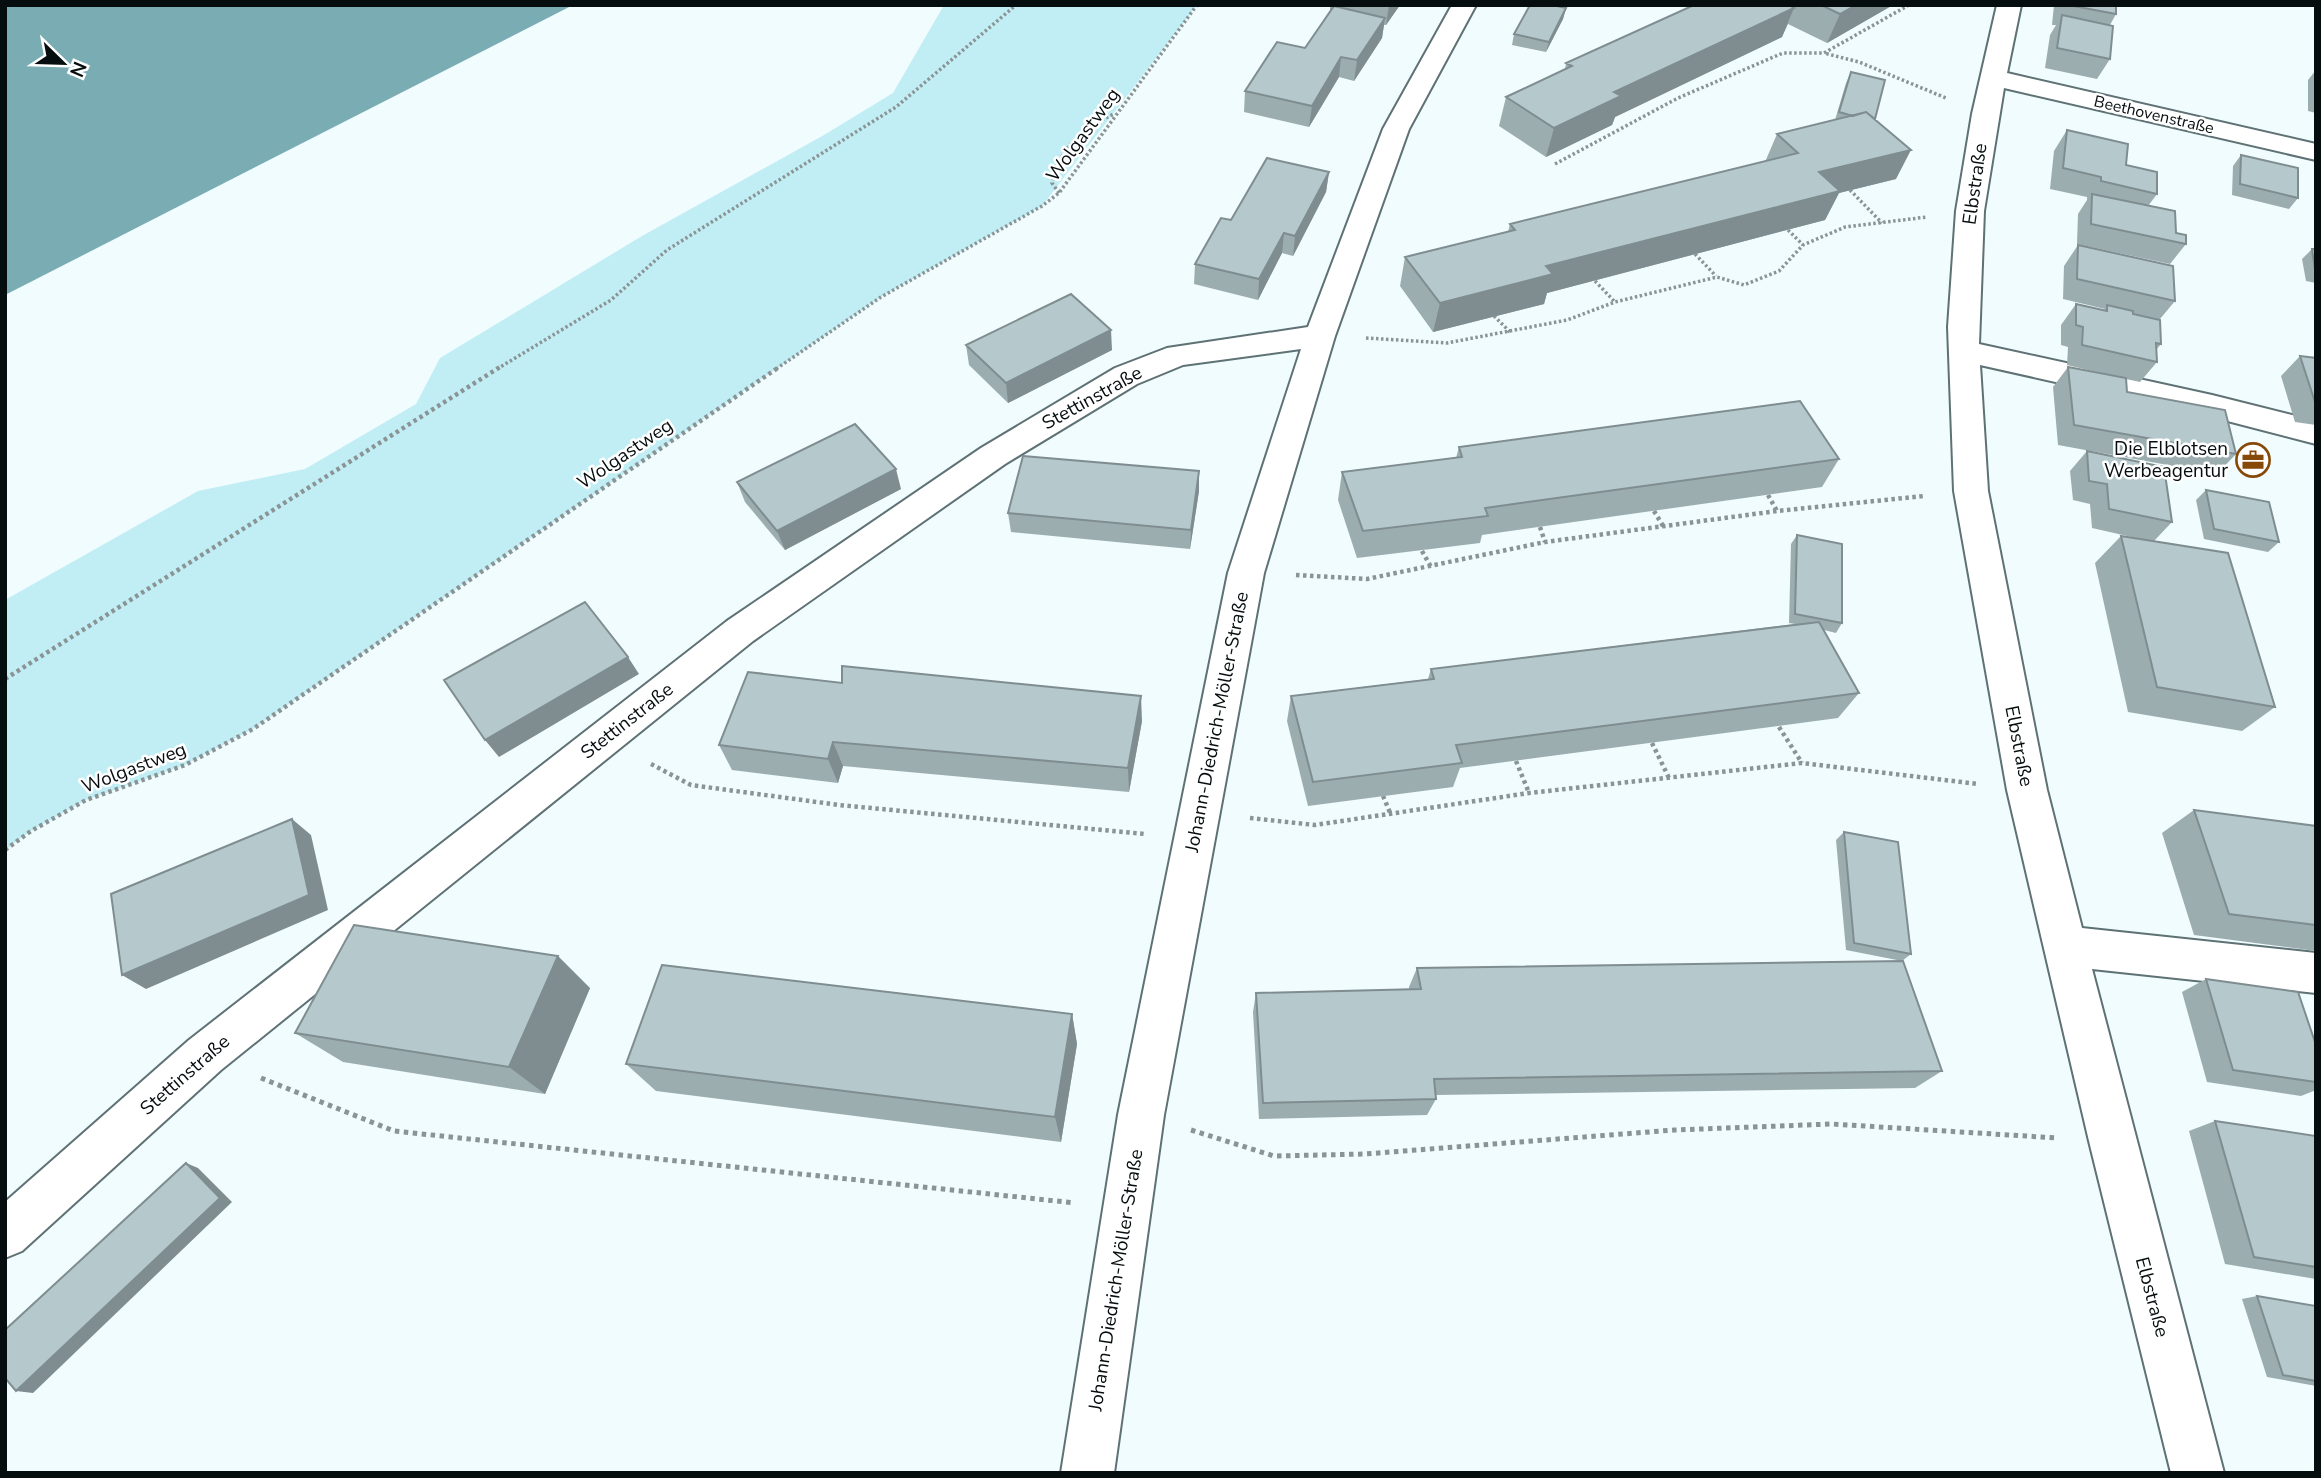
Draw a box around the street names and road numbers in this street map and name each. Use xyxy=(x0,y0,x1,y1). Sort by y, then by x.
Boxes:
street label: Wolgastweg xyxy=(1040,83,1126,187)
street label: Beethovenstraße xyxy=(2092,90,2216,140)
street label: Elbstraße xyxy=(1956,142,1994,226)
street label: Stettinstraße xyxy=(1037,360,1147,436)
street label: Wolgastweg xyxy=(572,412,678,496)
street label: Johann-Diedrich-Möller-Straße xyxy=(1179,590,1255,855)
street label: Stettinstraße xyxy=(575,677,679,765)
street label: Elbstraße xyxy=(1998,703,2040,789)
street label: Wolgastweg xyxy=(78,736,190,800)
street label: Stettinstraße xyxy=(135,1029,235,1121)
street label: Johann-Diedrich-Möller-Straße xyxy=(1082,1147,1150,1414)
street label: Elbstraße xyxy=(2129,1254,2175,1340)

